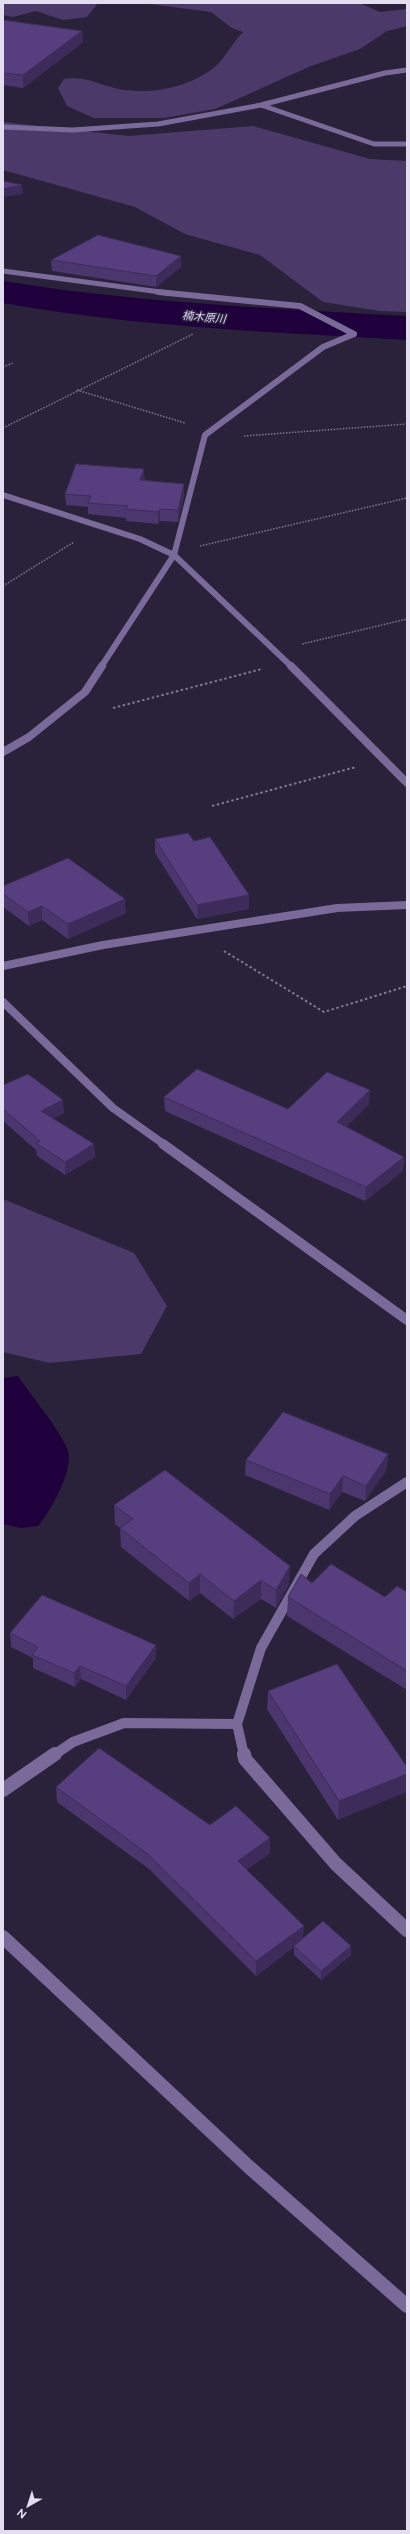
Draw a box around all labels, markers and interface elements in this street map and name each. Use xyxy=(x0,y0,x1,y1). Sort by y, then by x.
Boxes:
water label: 楠木原川 xyxy=(181,309,227,326)
north arrow xyxy=(8,2486,48,2526)
text: N xyxy=(15,2506,29,2521)

